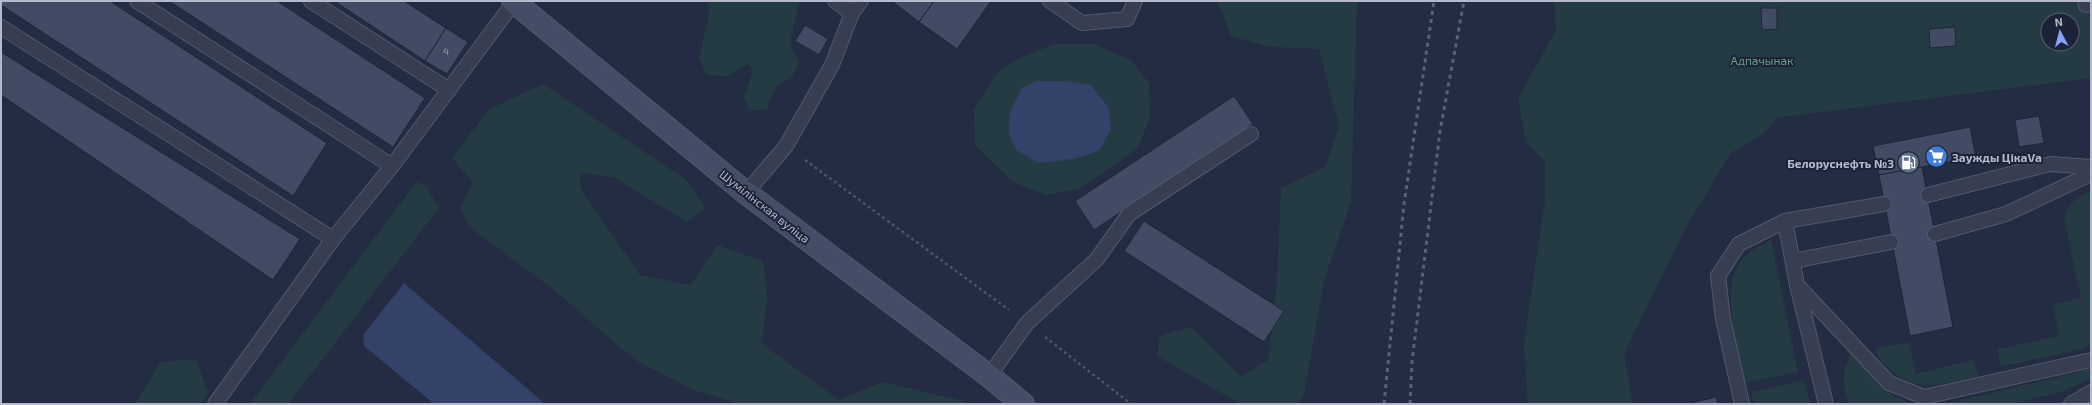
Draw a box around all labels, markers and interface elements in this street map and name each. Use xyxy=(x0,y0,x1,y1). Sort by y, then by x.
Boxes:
north arrow xyxy=(2040,12,2080,52)
text: N xyxy=(2054,15,2064,29)
house number: 4 xyxy=(443,45,449,57)
park label: Адпачынак xyxy=(1730,53,1794,67)
supermarket icon: Заужды ЦікаVа xyxy=(1923,144,1949,170)
fuel station icon: Белоруснефть №3 xyxy=(1896,150,1922,176)
place label: Заужды ЦікаVа xyxy=(1952,150,2042,164)
place label: Белоруснефть №3 xyxy=(1787,156,1894,170)
street label: Шумілінская вуліца xyxy=(717,166,813,246)

